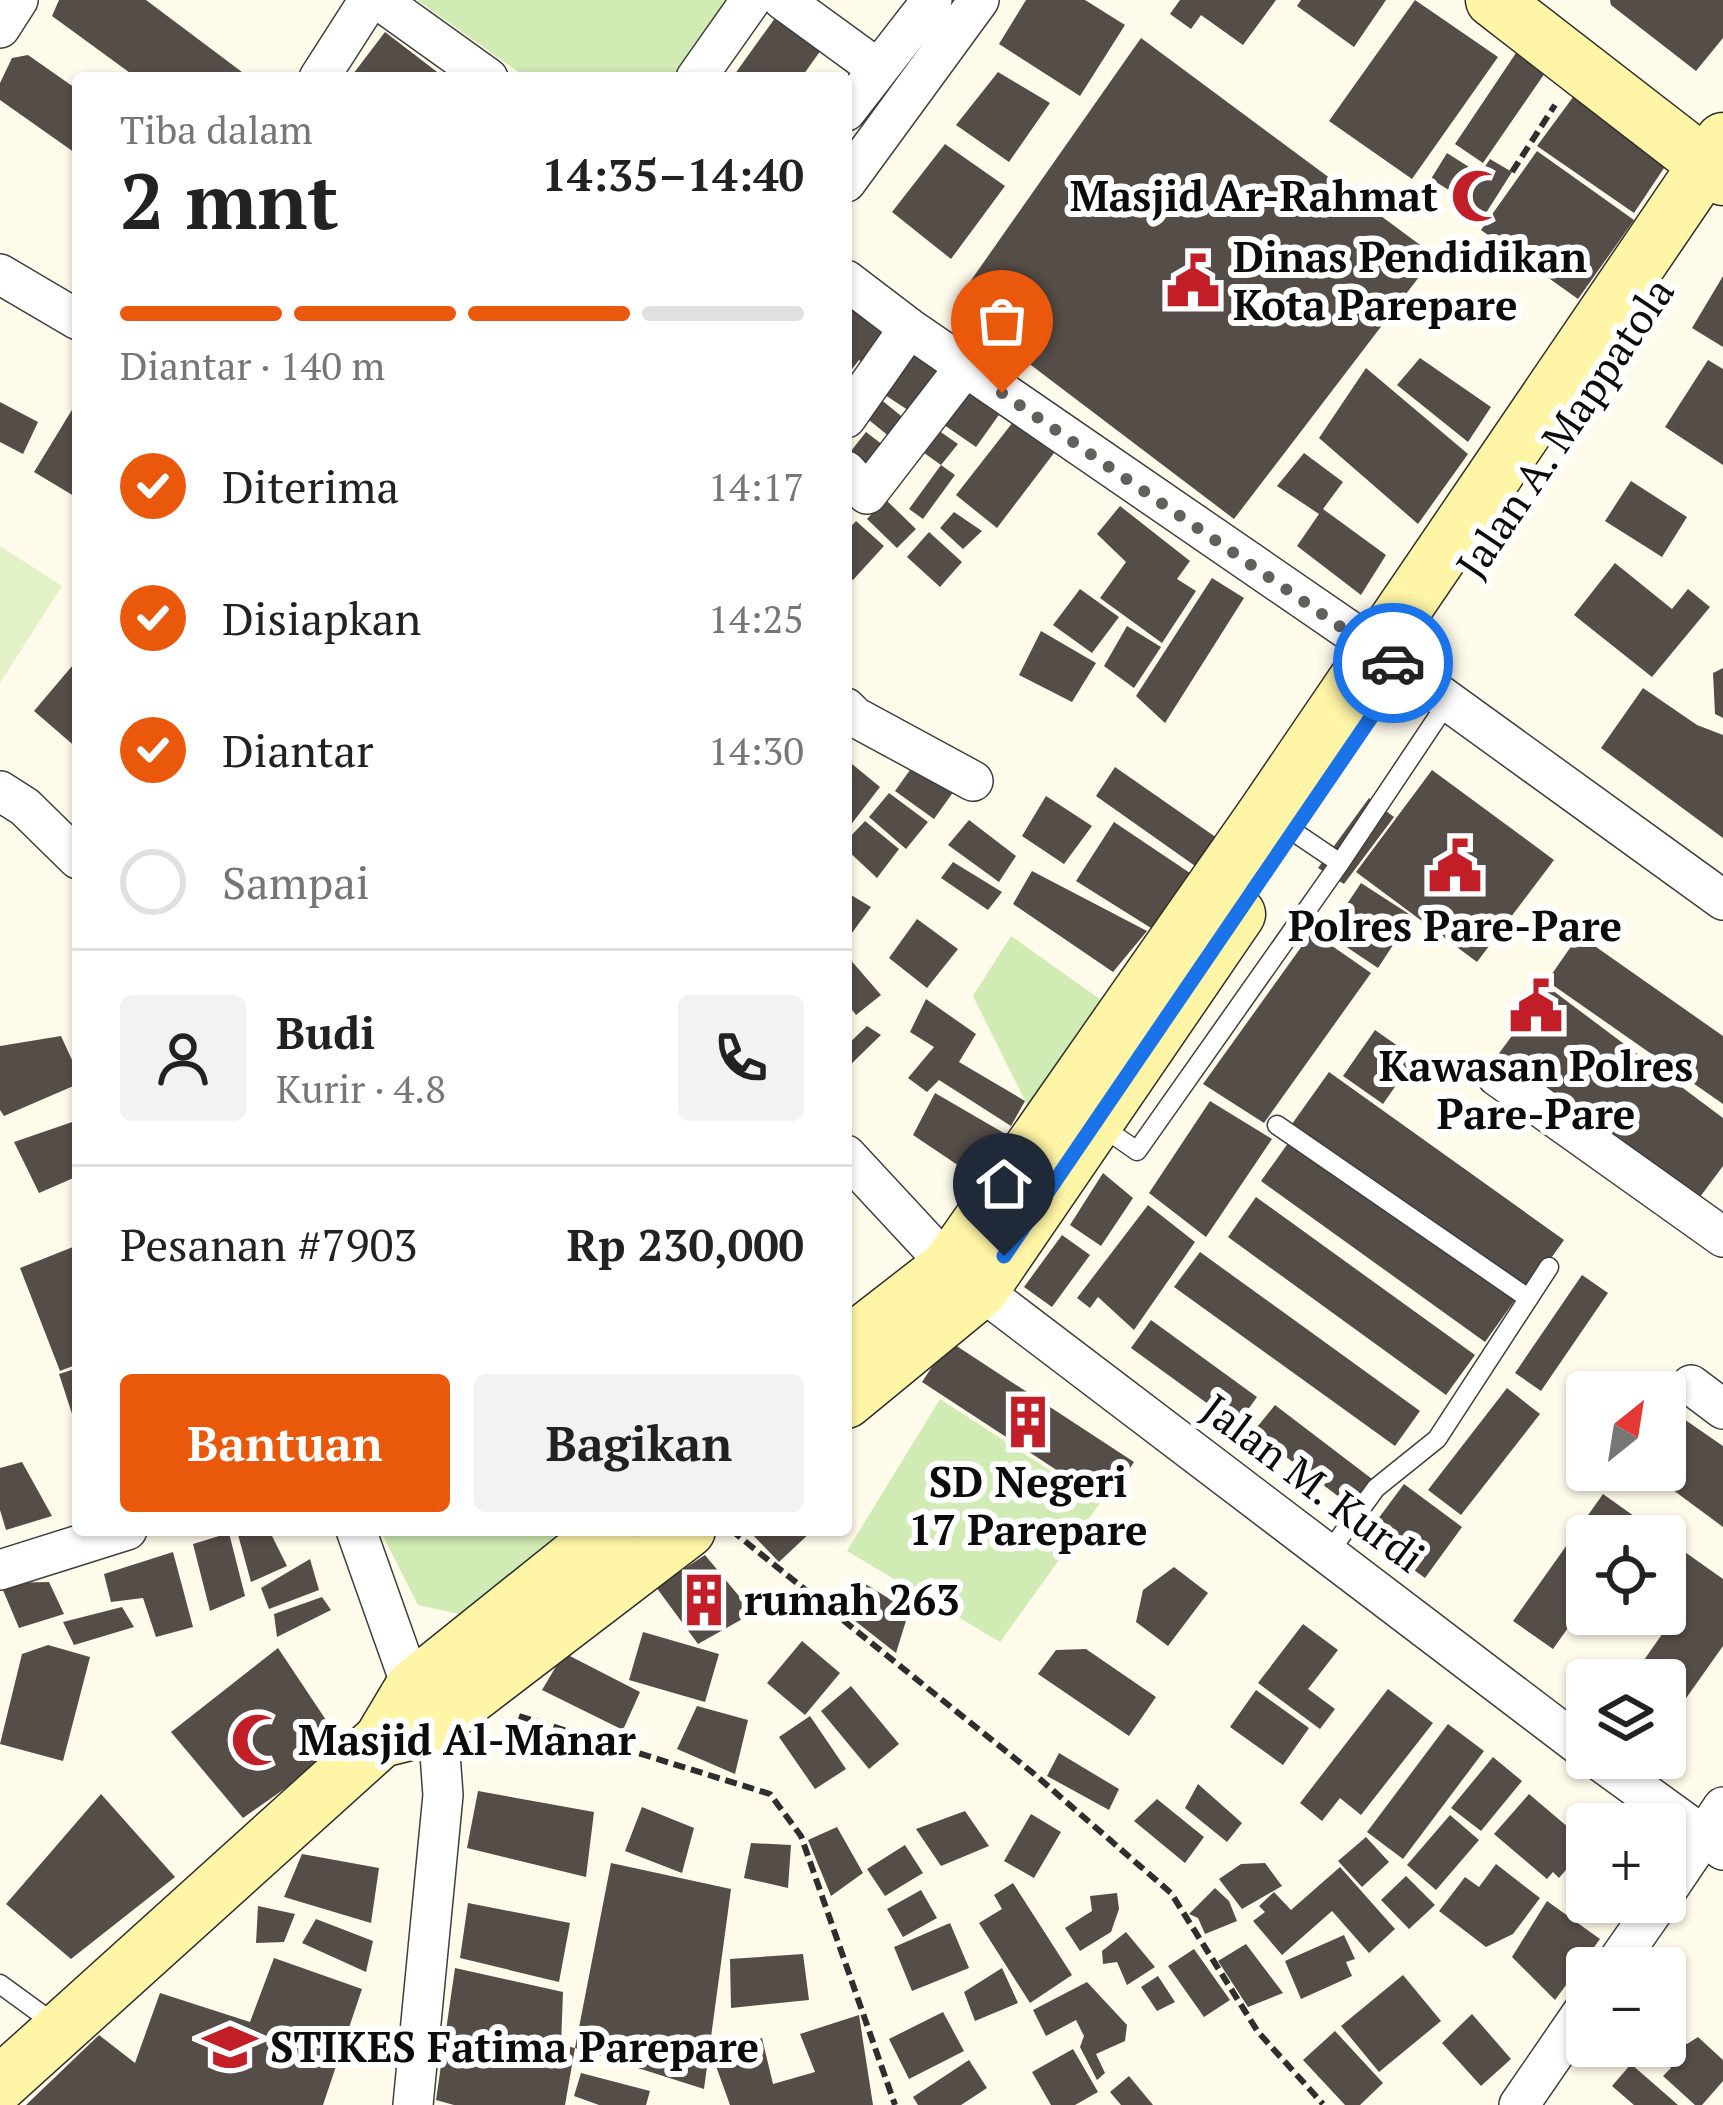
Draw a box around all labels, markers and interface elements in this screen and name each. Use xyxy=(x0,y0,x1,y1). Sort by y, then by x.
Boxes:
text: Tiba dalam xyxy=(120,103,313,155)
text: 14:35–14:40 xyxy=(542,144,804,204)
text: 2 mnt xyxy=(120,148,339,251)
place label: Masjid Ar-Rahmat xyxy=(1070,167,1438,223)
mosque icon: Masjid Ar-Rahmat xyxy=(1449,167,1507,225)
place label: Dinas Pendidikan Kota Parepare xyxy=(1233,228,1587,332)
public building icon: Dinas Pendidikan Kota Parepare xyxy=(1164,252,1222,310)
street label: Jalan A. Mappatola xyxy=(1443,266,1686,589)
pin xyxy=(951,270,1053,393)
icon: bag xyxy=(969,288,1035,354)
text: Diantar · 140 m xyxy=(120,339,385,391)
icon: check xyxy=(120,453,186,519)
text: Diterima xyxy=(222,456,399,516)
text: 14:17 xyxy=(708,460,804,512)
icon: check xyxy=(120,585,186,651)
text: Disiapkan xyxy=(222,588,421,648)
text: 14:25 xyxy=(708,592,804,644)
courier xyxy=(1333,603,1453,723)
icon: car xyxy=(1360,630,1426,696)
icon: check xyxy=(120,717,186,783)
text: Diantar xyxy=(222,720,374,780)
text: 14:30 xyxy=(708,724,804,776)
public building icon: Polres Pare-Pare xyxy=(1426,837,1484,895)
text: Sampai xyxy=(222,852,369,912)
place label: Polres Pare-Pare xyxy=(1288,897,1622,953)
public building icon: Kawasan Polres Pare-Pare xyxy=(1507,977,1565,1035)
button: person xyxy=(120,995,246,1121)
button: phone xyxy=(678,995,804,1121)
text: Budi xyxy=(276,1002,375,1062)
place label: Kawasan Polres Pare-Pare xyxy=(1379,1037,1693,1141)
text: Kurir · 4.8 xyxy=(276,1062,446,1114)
pin xyxy=(953,1133,1055,1256)
icon: home xyxy=(971,1151,1037,1217)
text: Pesanan #7903 xyxy=(120,1214,417,1274)
text: Rp 230,000 xyxy=(567,1214,804,1274)
north arrow xyxy=(1566,1371,1686,1491)
map controls xyxy=(1566,1371,1686,2067)
button: Bantuan xyxy=(120,1374,450,1512)
button: Bagikan xyxy=(474,1374,804,1512)
street label: Jalan M. Kurdi xyxy=(1191,1380,1436,1584)
building icon: SD Negeri 17 Parepare xyxy=(999,1393,1057,1451)
place label: SD Negeri 17 Parepare xyxy=(908,1453,1148,1557)
button: locate xyxy=(1566,1515,1686,1635)
building icon: rumah 263 xyxy=(675,1571,733,1629)
place label: rumah 263 xyxy=(744,1571,960,1627)
button: layers xyxy=(1566,1659,1686,1779)
mosque icon: Masjid Al-Manar xyxy=(229,1711,287,1769)
place label: Masjid Al-Manar xyxy=(298,1711,636,1767)
button: + xyxy=(1566,1803,1686,1923)
button: − xyxy=(1566,1947,1686,2067)
school or university icon: STIKES Fatima Parepare xyxy=(201,2018,259,2076)
place label: STIKES Fatima Parepare xyxy=(270,2018,759,2074)

